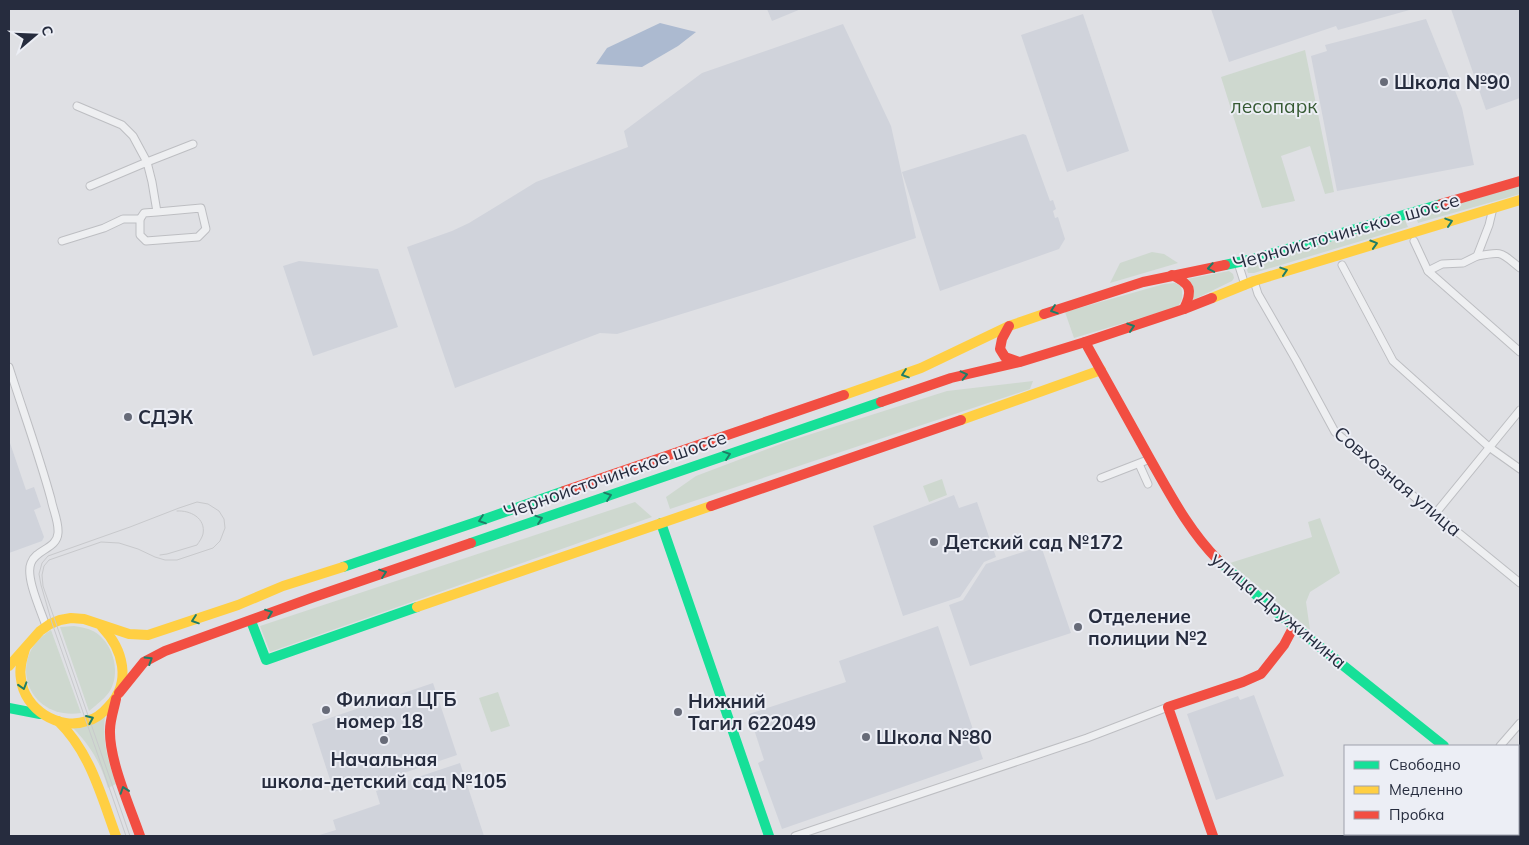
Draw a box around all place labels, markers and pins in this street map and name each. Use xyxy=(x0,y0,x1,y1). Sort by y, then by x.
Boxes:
place label: Школа №90 xyxy=(1394,70,1510,94)
marker: Школа №90 xyxy=(1378,76,1390,88)
place label: СДЭК xyxy=(138,405,194,429)
marker: СДЭК xyxy=(122,411,134,423)
place label: Детский сад №172 xyxy=(944,530,1123,554)
marker: Детский сад №172 xyxy=(928,536,940,548)
place label: Отделение полиции №2 xyxy=(1088,604,1208,650)
marker: Отделение полиции №2 xyxy=(1072,621,1084,633)
place label: Филиал ЦГБ номер 18 xyxy=(336,687,457,733)
place label: Нижний Тагил 622049 xyxy=(688,689,816,735)
marker: Филиал ЦГБ номер 18 xyxy=(320,704,332,716)
marker: Нижний Тагил 622049 xyxy=(672,706,684,718)
place label: Школа №80 xyxy=(876,725,992,749)
marker: Школа №80 xyxy=(860,731,872,743)
marker: Начальная школа-детский сад №105 xyxy=(378,734,390,746)
place label: Начальная школа-детский сад №105 xyxy=(261,747,507,793)

